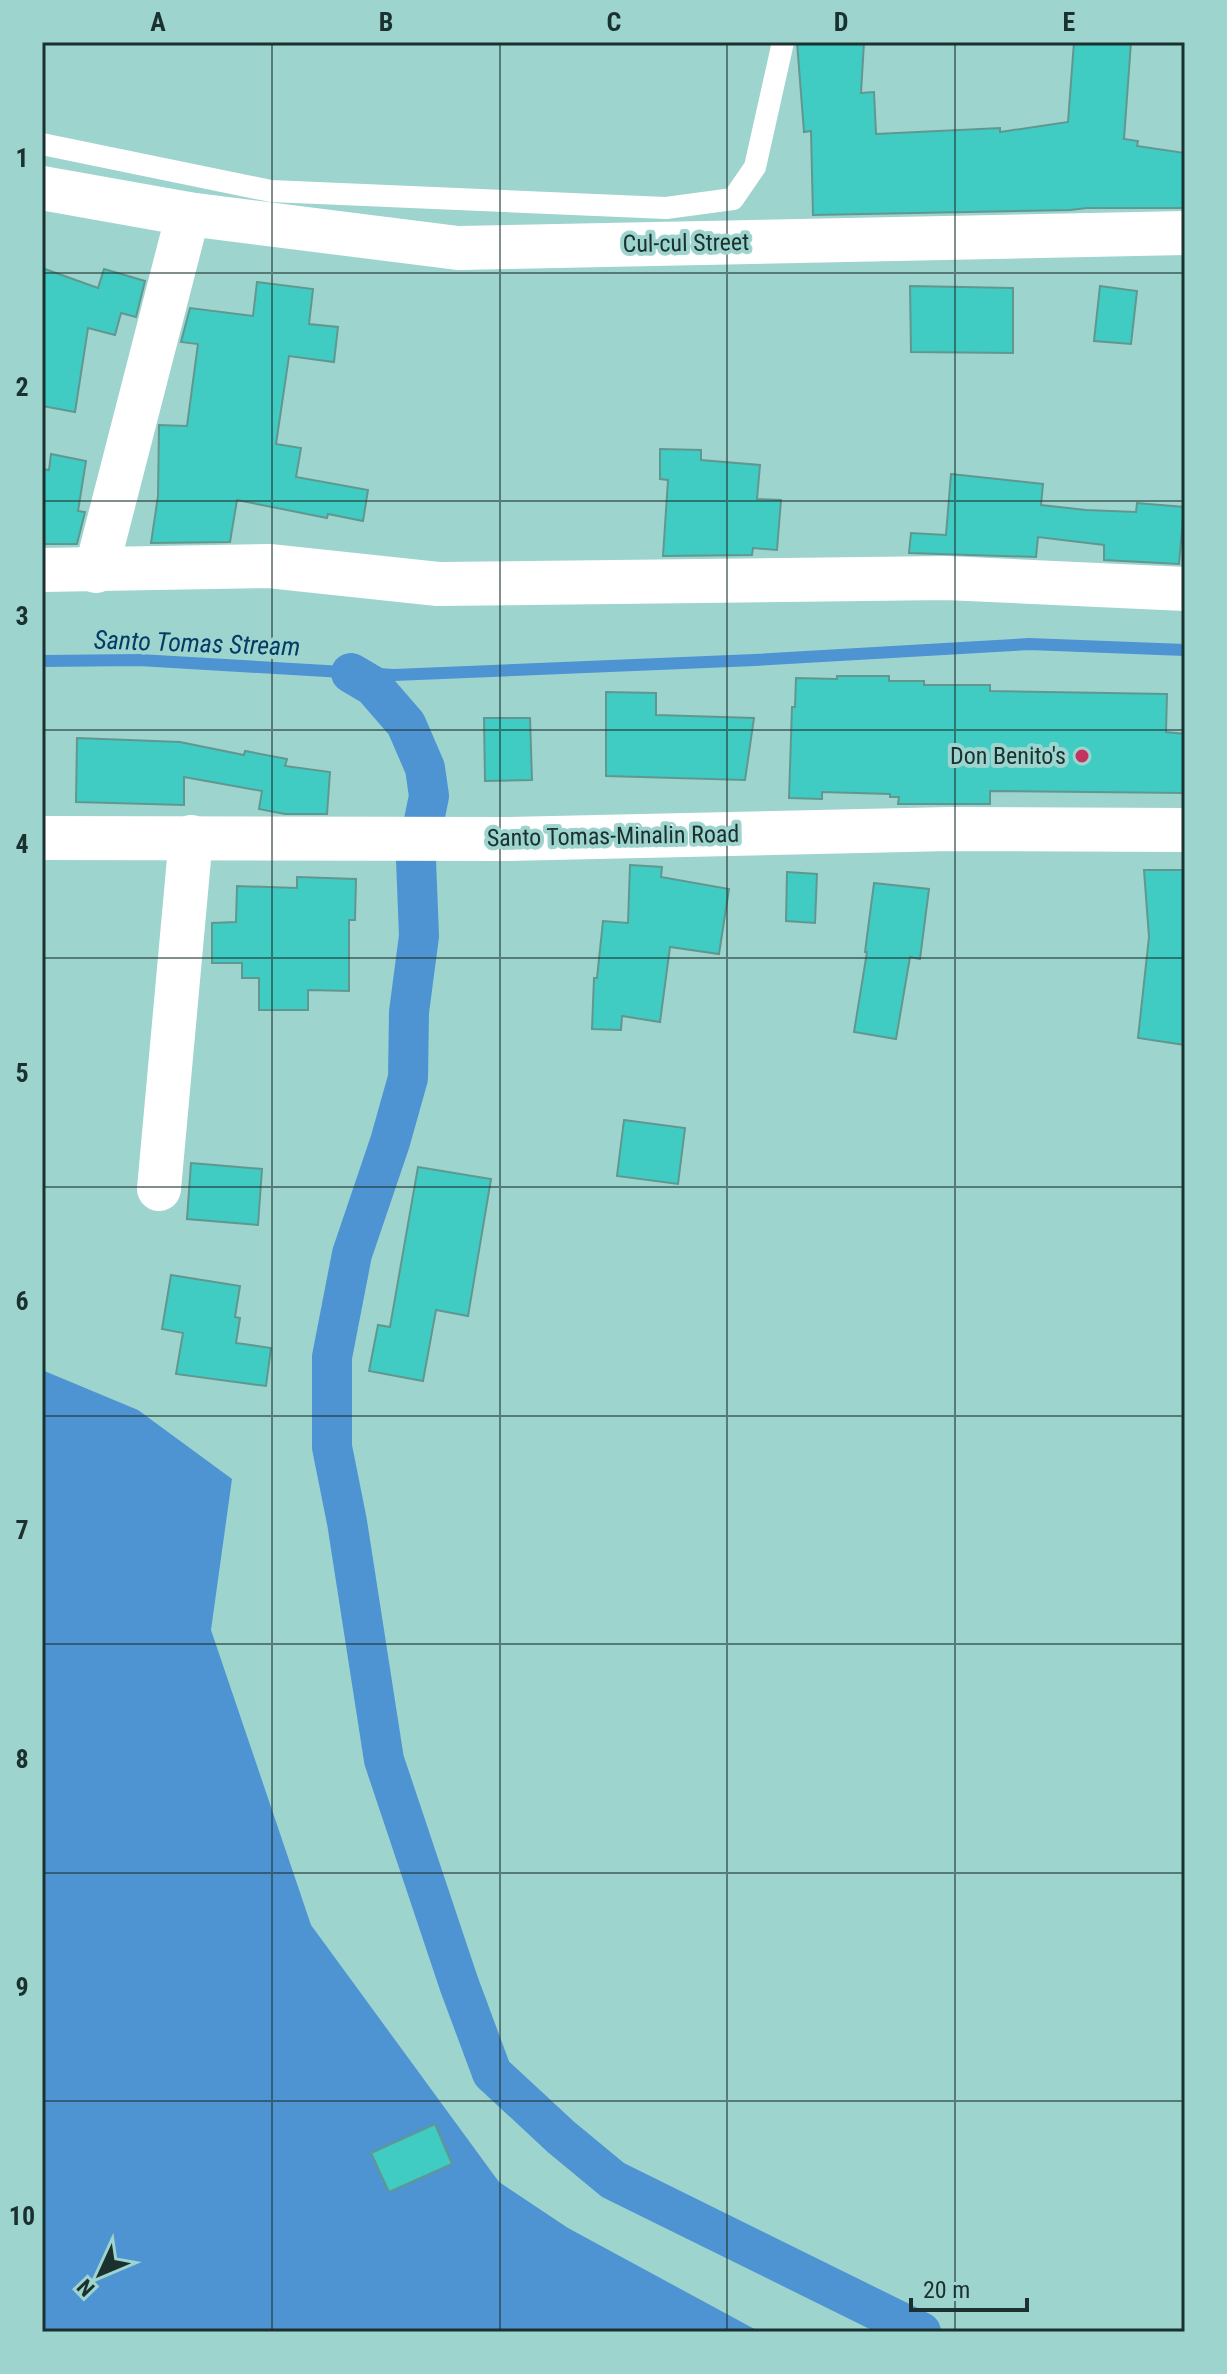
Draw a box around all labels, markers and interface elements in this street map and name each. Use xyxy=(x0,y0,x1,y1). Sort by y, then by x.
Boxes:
text: A xyxy=(150,7,166,37)
text: B xyxy=(379,7,393,37)
text: C xyxy=(607,7,622,37)
text: D xyxy=(834,7,848,37)
text: E xyxy=(1063,7,1076,37)
text: 1 xyxy=(15,143,29,173)
street label: Cul-cul Street xyxy=(622,228,750,258)
text: 2 xyxy=(15,372,29,402)
text: 3 xyxy=(15,601,29,631)
water label: Santo Tomas Stream xyxy=(93,624,301,662)
place label: Don Benito's xyxy=(950,742,1066,770)
marker: Don Benito's xyxy=(1073,747,1091,765)
street label: Santo Tomas-Minalin Road xyxy=(487,820,739,852)
text: 4 xyxy=(15,829,29,859)
text: 5 xyxy=(15,1058,29,1088)
text: 6 xyxy=(15,1286,29,1316)
text: 7 xyxy=(15,1515,29,1545)
text: 8 xyxy=(15,1744,29,1774)
text: 9 xyxy=(15,1972,29,2002)
text: 10 xyxy=(9,2201,35,2231)
north arrow xyxy=(60,2234,140,2314)
scale bar xyxy=(911,2262,1027,2312)
text: N xyxy=(72,2274,100,2301)
text: 20 m xyxy=(923,2276,970,2304)

